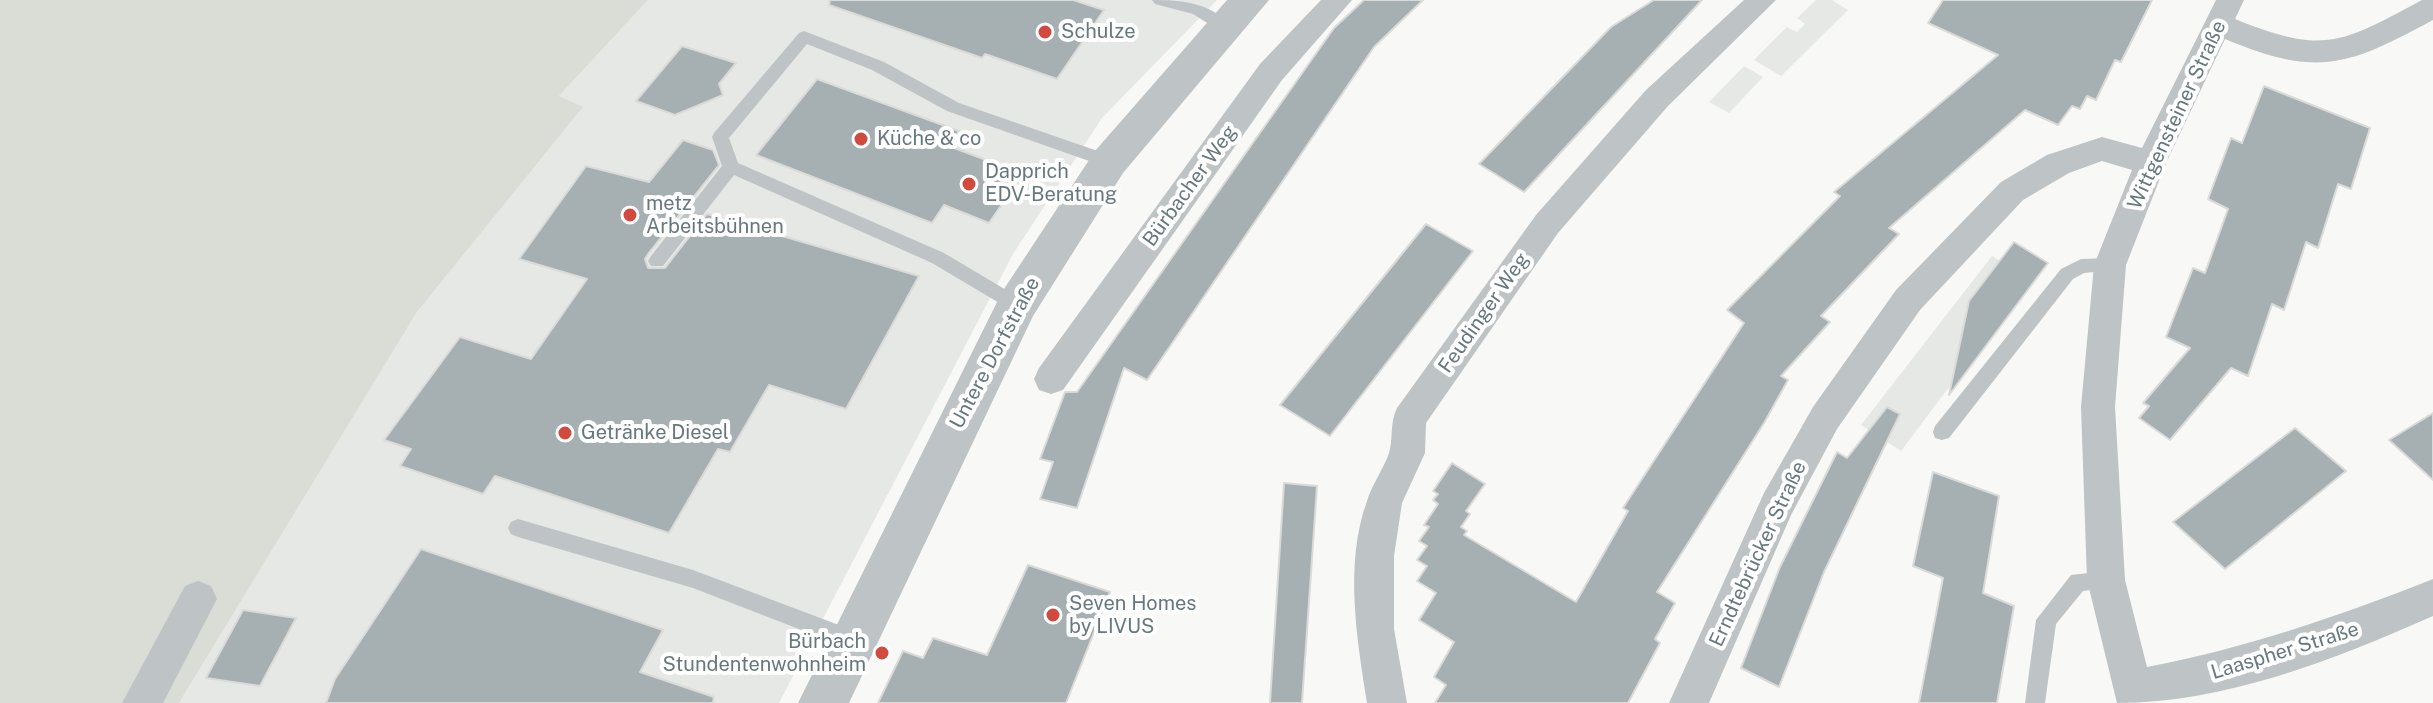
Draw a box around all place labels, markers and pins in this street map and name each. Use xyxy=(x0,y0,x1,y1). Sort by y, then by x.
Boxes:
place label: Schulze xyxy=(1061,20,1135,44)
marker: Schulze xyxy=(1036,23,1054,41)
place label: Küche & co xyxy=(877,127,981,151)
marker: Küche & co xyxy=(852,130,870,148)
place label: Dapprich EDV-Beratung xyxy=(985,160,1117,207)
marker: Dapprich EDV-Beratung xyxy=(960,175,978,193)
place label: metz Arbeitsbühnen xyxy=(646,192,784,239)
marker: metz Arbeitsbühnen xyxy=(621,206,639,224)
place label: Getränke Diesel xyxy=(581,421,729,445)
marker: Getränke Diesel xyxy=(556,424,574,442)
place label: Seven Homes by LIVUS xyxy=(1069,592,1196,639)
marker: Seven Homes by LIVUS xyxy=(1044,606,1062,624)
place label: Bürbach Stundentenwohnheim xyxy=(663,630,866,677)
marker: Bürbach Stundentenwohnheim xyxy=(873,644,891,662)

